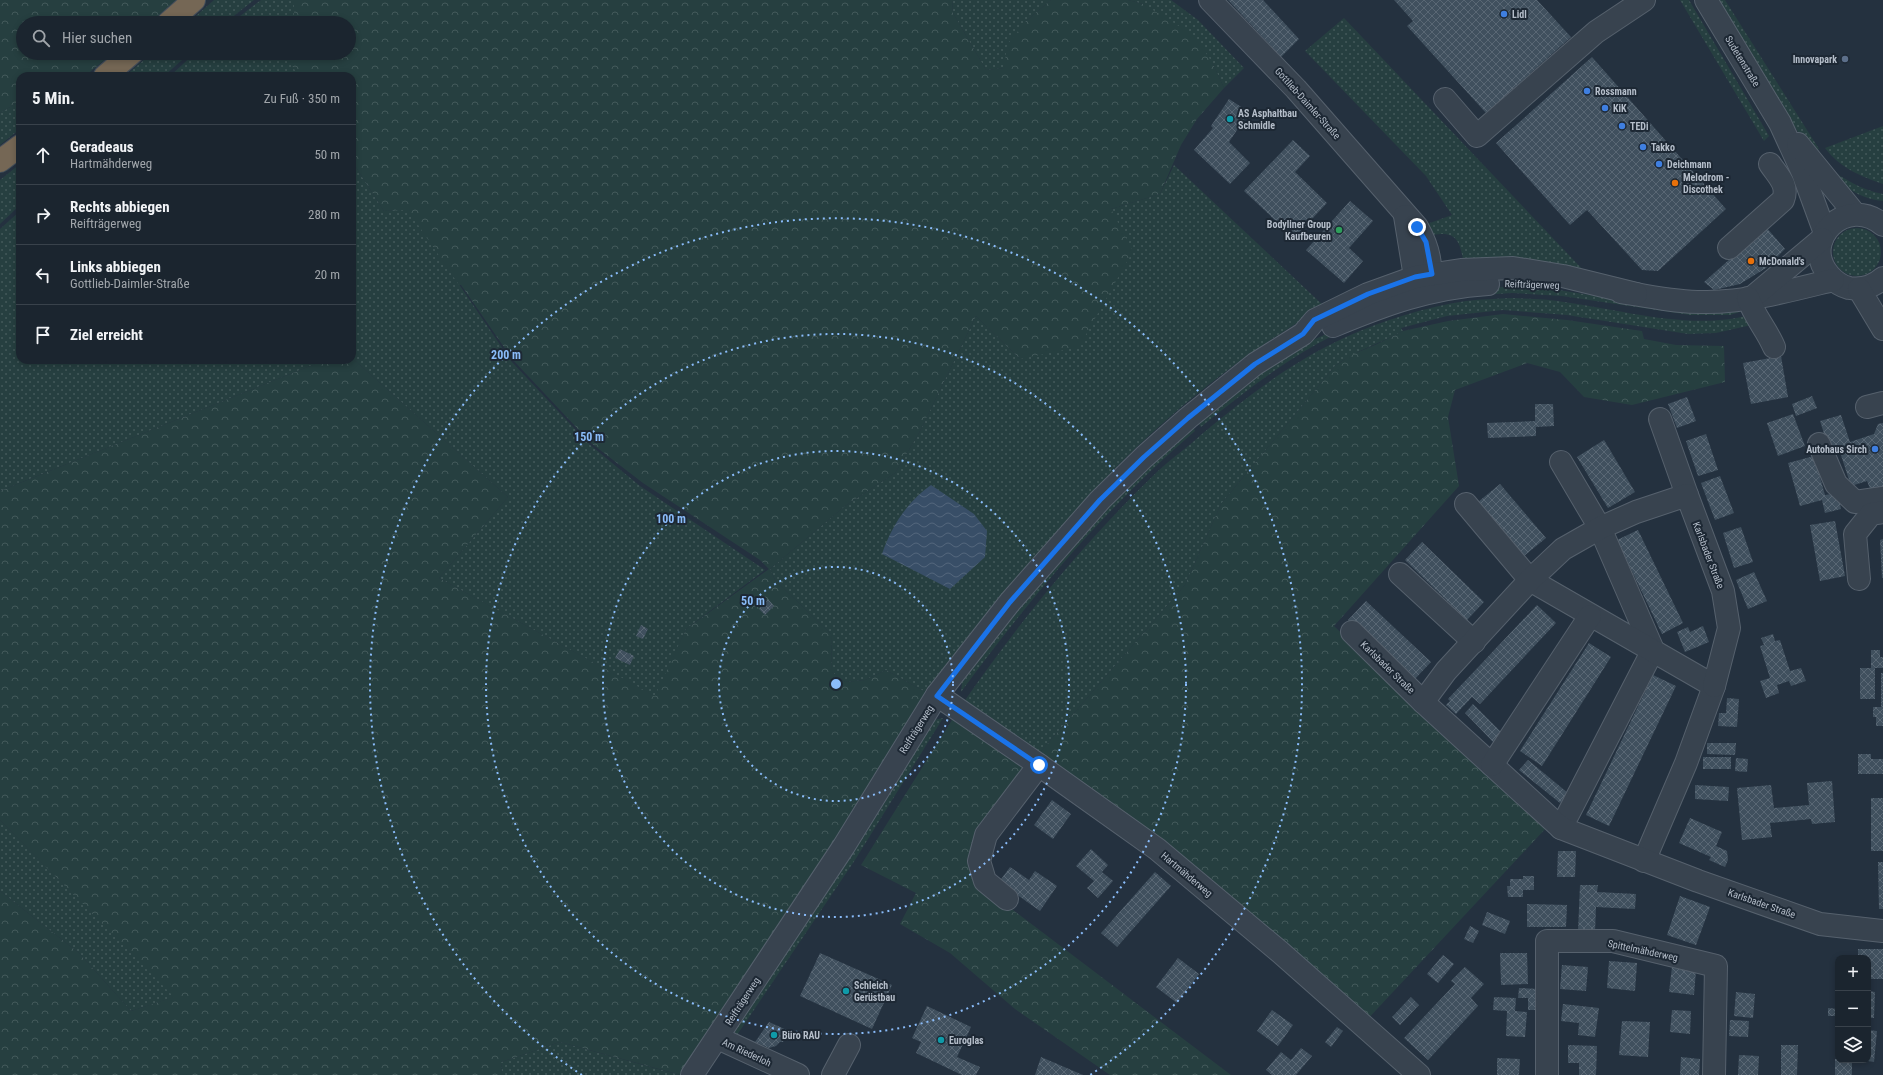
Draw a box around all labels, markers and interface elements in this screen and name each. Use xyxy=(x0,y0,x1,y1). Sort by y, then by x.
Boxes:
marker: Lidl xyxy=(1499,9,1509,19)
place label: Lidl xyxy=(1512,9,1527,20)
search box xyxy=(16,16,356,60)
icon: search xyxy=(30,27,52,49)
text: Hier suchen xyxy=(62,29,132,47)
street label: Sudetenstraße xyxy=(1723,34,1762,89)
place label: Innovapark xyxy=(1793,54,1837,65)
marker: Innovapark xyxy=(1840,54,1850,64)
street label: Gottlieb-Daimler-Straße xyxy=(1273,65,1343,141)
marker: Rossmann xyxy=(1582,86,1592,96)
place label: Rossmann xyxy=(1595,86,1637,97)
text: 5 Min. xyxy=(32,88,75,108)
text: Zu Fuß · 350 m xyxy=(264,91,340,106)
marker: KiK xyxy=(1600,103,1610,113)
place label: KiK xyxy=(1613,103,1627,114)
place label: AS Asphaltbau Schmidle xyxy=(1238,108,1297,131)
marker: AS Asphaltbau Schmidle xyxy=(1225,114,1235,124)
marker: TEDi xyxy=(1617,121,1627,131)
place label: TEDi xyxy=(1630,121,1649,132)
text: Geradeaus xyxy=(70,138,134,156)
marker: Takko xyxy=(1638,142,1648,152)
place label: Takko xyxy=(1651,142,1675,153)
icon: ahead xyxy=(32,144,54,166)
text: 50 m xyxy=(314,147,340,162)
text: Hartmähderweg xyxy=(70,156,152,171)
marker: Deichmann xyxy=(1654,159,1664,169)
place label: Deichmann xyxy=(1667,159,1712,170)
place label: Melodrom - Discothek xyxy=(1683,172,1729,195)
marker: Melodrom - Discothek xyxy=(1670,178,1680,188)
text: Rechts abbiegen xyxy=(70,198,170,216)
icon: right xyxy=(32,204,54,226)
text: 280 m xyxy=(308,207,340,222)
text: Reifträgerweg xyxy=(70,216,141,231)
route end xyxy=(1408,218,1426,236)
place label: Bodyliner Group Kaufbeuren xyxy=(1267,219,1331,242)
marker: Bodyliner Group Kaufbeuren xyxy=(1334,225,1344,235)
marker: McDonald's xyxy=(1746,256,1756,266)
place label: McDonald's xyxy=(1759,256,1805,267)
text: Links abbiegen xyxy=(70,258,161,276)
icon: left xyxy=(32,264,54,286)
text: 20 m xyxy=(314,267,340,282)
text: Gottlieb-Daimler-Straße xyxy=(70,276,190,291)
street label: Reifträgerweg xyxy=(1504,278,1560,291)
icon: arrive xyxy=(32,324,54,346)
text: Ziel erreicht xyxy=(70,326,143,344)
text: 200 m xyxy=(491,348,521,362)
text: 150 m xyxy=(574,430,604,444)
place label: Autohaus Sirch xyxy=(1806,444,1867,455)
marker: Autohaus Sirch xyxy=(1870,444,1880,454)
text: 100 m xyxy=(656,512,686,526)
street label: Karlsbader Straße xyxy=(1691,520,1726,590)
text: 50 m xyxy=(741,594,765,608)
street label: Karlsbader Straße xyxy=(1358,639,1417,696)
centre of rings xyxy=(829,677,843,691)
street label: Reifträgerweg xyxy=(897,703,936,755)
route start xyxy=(1030,756,1048,774)
street label: Hartmähderweg xyxy=(1159,850,1215,899)
street label: Karlsbader Straße xyxy=(1727,887,1797,920)
street label: Spittelmähderweg xyxy=(1607,938,1679,963)
map controls xyxy=(1835,955,1871,1063)
button: + xyxy=(1835,955,1871,991)
street label: Reifträgerweg xyxy=(723,975,762,1027)
place label: Schleich Gerüstbau xyxy=(854,980,895,1003)
marker: Schleich Gerüstbau xyxy=(841,986,851,996)
button: − xyxy=(1835,991,1871,1027)
button: layers xyxy=(1835,1027,1871,1063)
marker: Büro RAU xyxy=(769,1030,779,1040)
place label: Büro RAU xyxy=(782,1030,820,1041)
marker: Euroglas xyxy=(936,1035,946,1045)
place label: Euroglas xyxy=(949,1035,984,1046)
street label: Am Riederloh xyxy=(721,1036,773,1069)

